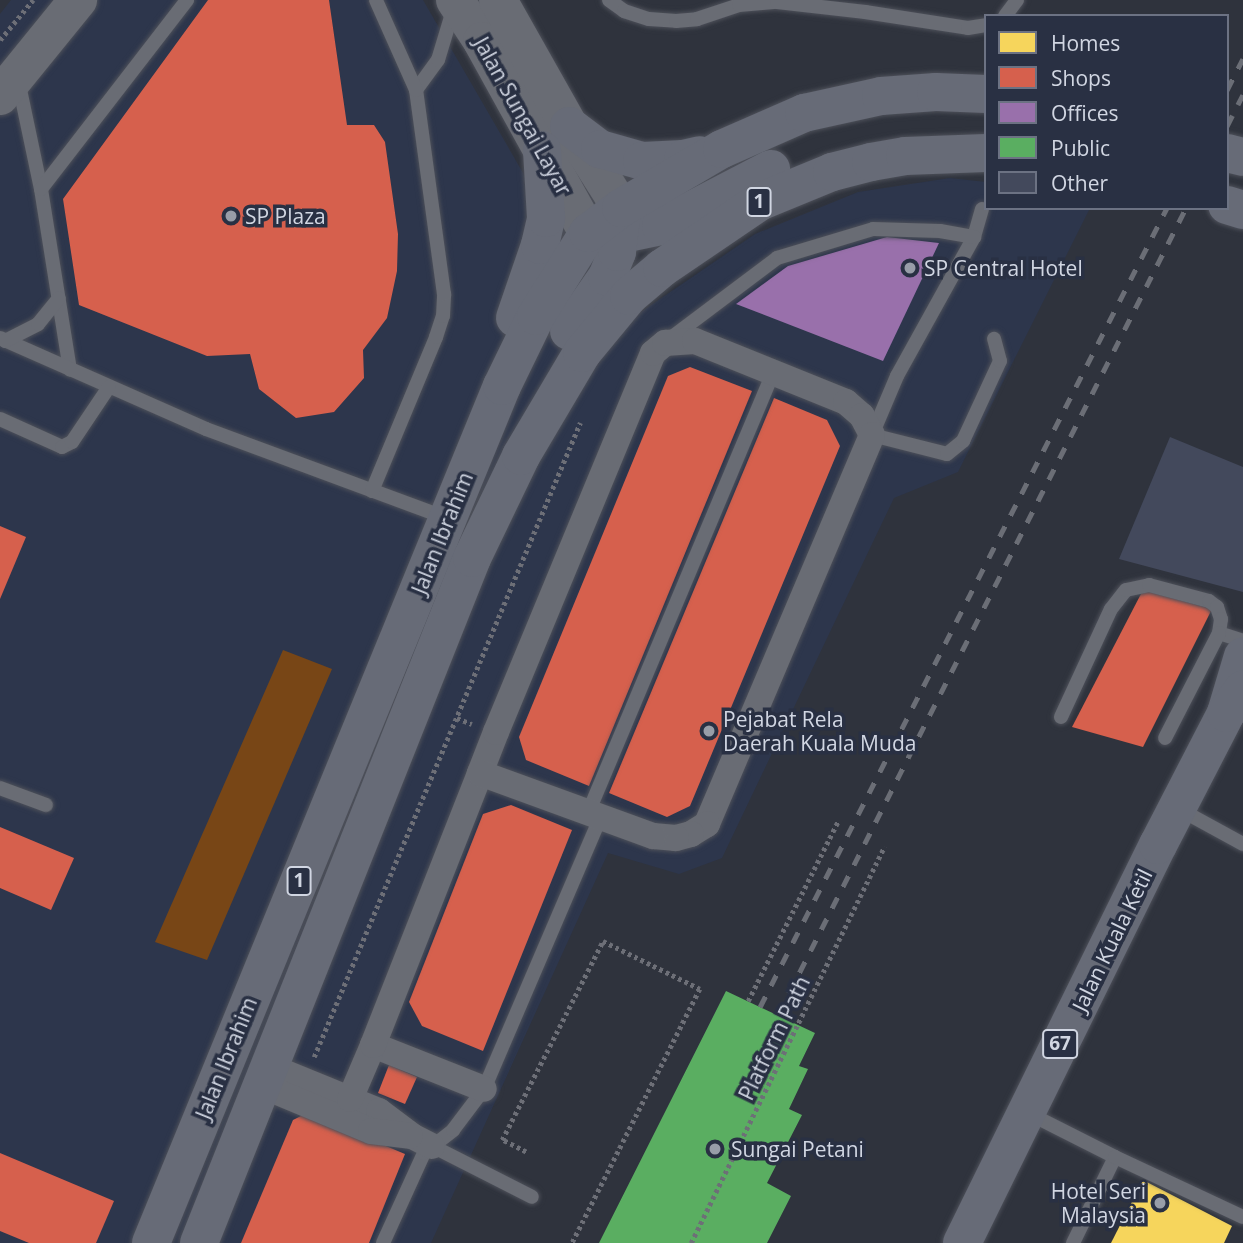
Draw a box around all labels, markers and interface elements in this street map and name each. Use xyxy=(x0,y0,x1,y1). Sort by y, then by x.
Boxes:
legend xyxy=(984,14,1229,210)
text: Homes xyxy=(1051,29,1120,57)
street label: Jalan Sungai Layar xyxy=(469,32,577,200)
text: Shops xyxy=(1051,64,1111,92)
text: Offices xyxy=(1051,99,1119,127)
text: Public xyxy=(1051,134,1110,162)
text: Other xyxy=(1051,169,1108,197)
road number: 1 xyxy=(745,186,773,218)
place label: SP Plaza xyxy=(245,203,326,229)
marker: SP Plaza xyxy=(223,208,239,224)
place label: SP Central Hotel xyxy=(924,255,1083,281)
marker: SP Central Hotel xyxy=(902,260,918,276)
street label: Jalan Ibrahim xyxy=(406,468,478,598)
place label: Pejabat Rela Daerah Kuala Muda xyxy=(723,706,916,756)
marker: Pejabat Rela Daerah Kuala Muda xyxy=(701,723,717,739)
street label: Jalan Kuala Ketil xyxy=(1067,865,1157,1015)
road number: 1 xyxy=(285,866,313,897)
street label: Platform Path xyxy=(733,972,815,1104)
street label: Jalan Ibrahim xyxy=(190,993,262,1123)
road number: 67 xyxy=(1041,1028,1079,1060)
place label: Sungai Petani xyxy=(731,1136,864,1162)
marker: Sungai Petani xyxy=(705,1139,725,1159)
place label: Hotel Seri Malaysia xyxy=(1051,1178,1146,1228)
marker: Hotel Seri Malaysia xyxy=(1152,1195,1168,1211)

